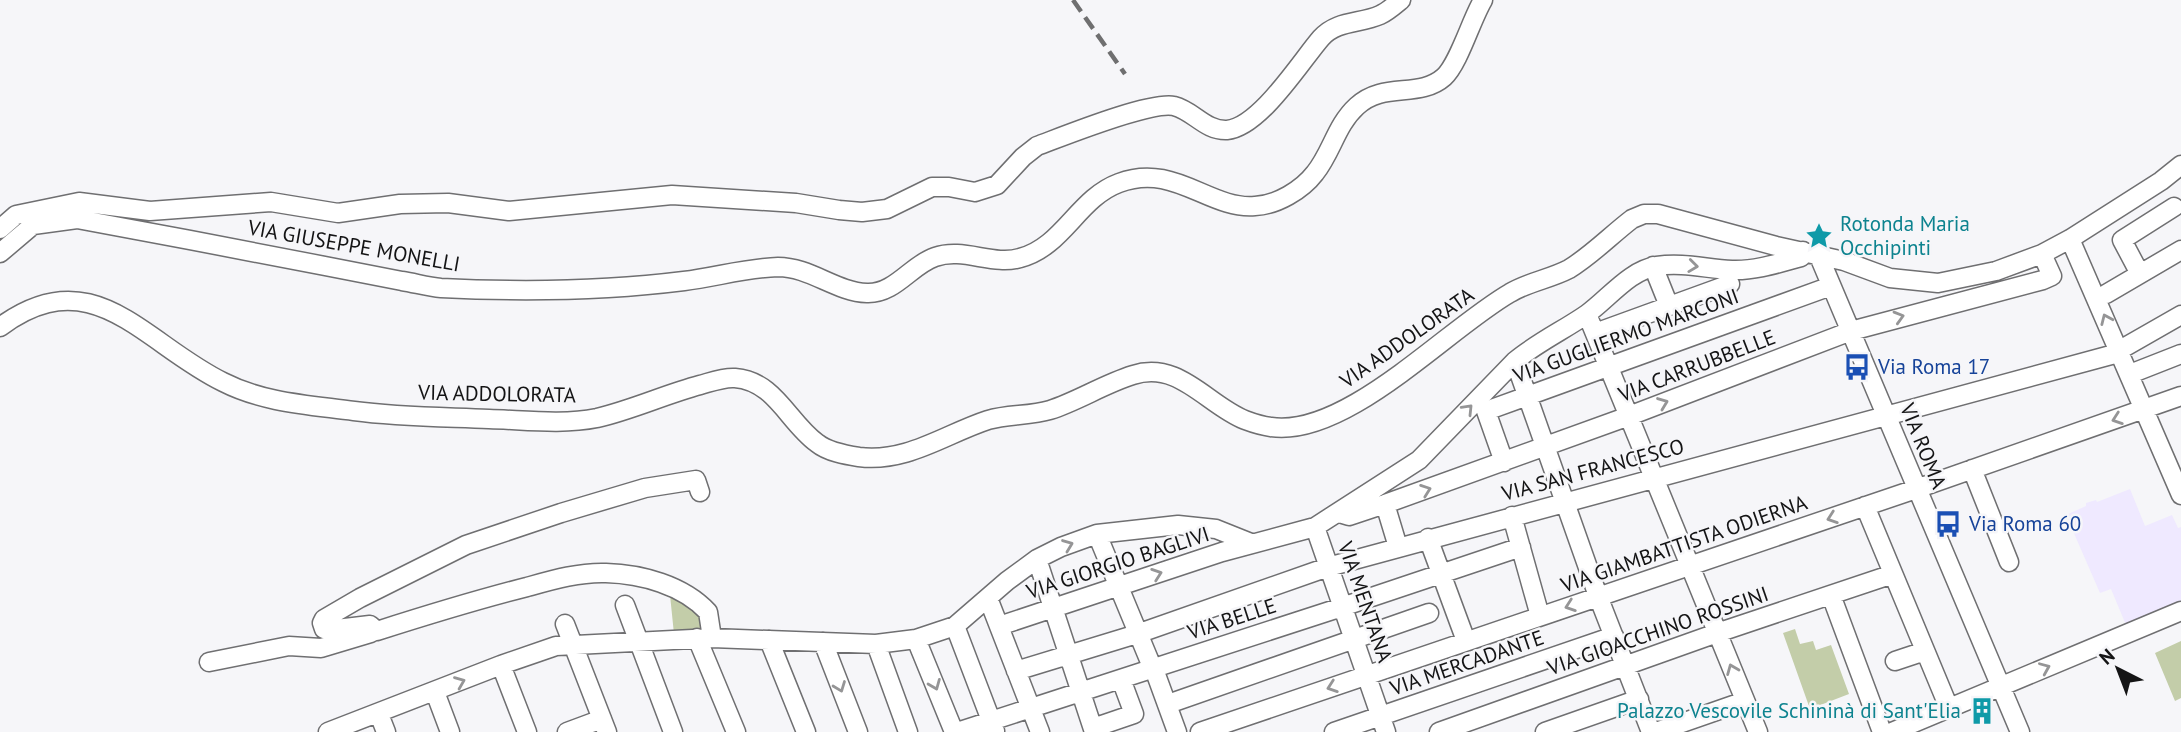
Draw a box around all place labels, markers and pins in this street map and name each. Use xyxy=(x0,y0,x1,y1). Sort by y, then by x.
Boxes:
place label: Rotonda Maria Occhipinti xyxy=(1840,210,1970,261)
place icon: Rotonda Maria Occhipinti xyxy=(1804,221,1834,251)
bus stop icon: Via Roma 17 xyxy=(1842,352,1872,382)
place label: Via Roma 17 xyxy=(1877,353,1990,380)
bus stop icon: Via Roma 60 xyxy=(1933,509,1963,539)
place label: Via Roma 60 xyxy=(1968,510,2081,537)
building icon: Palazzo Vescovile Schininà di Sant'Elia xyxy=(1967,696,1997,726)
place label: Palazzo Vescovile Schininà di Sant'Elia xyxy=(1617,697,1961,724)

